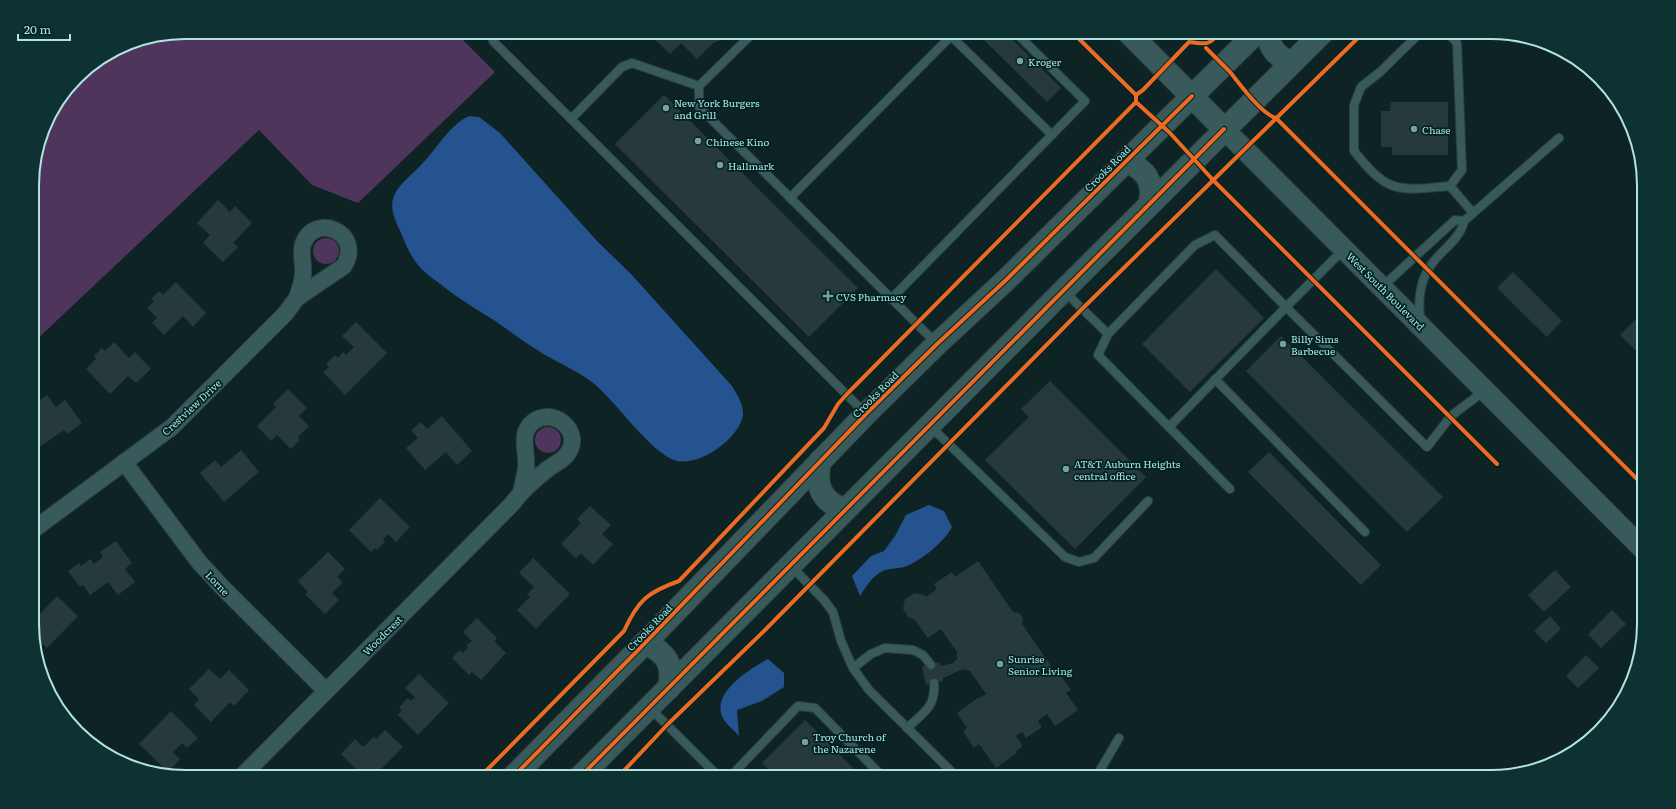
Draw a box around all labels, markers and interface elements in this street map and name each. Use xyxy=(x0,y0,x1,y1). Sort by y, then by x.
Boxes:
scale bar xyxy=(18,16,70,42)
text: 20 m xyxy=(24,20,51,38)
place label: Kroger xyxy=(1028,54,1062,69)
marker: Kroger xyxy=(1015,56,1025,66)
place label: New York Burgers and Grill xyxy=(674,95,760,122)
marker: New York Burgers and Grill xyxy=(661,103,671,113)
place label: Chase xyxy=(1422,122,1451,137)
marker: Chase xyxy=(1409,124,1419,134)
place label: Chinese Kino xyxy=(706,134,770,149)
marker: Chinese Kino xyxy=(693,136,703,146)
street label: Crooks Road xyxy=(1080,141,1134,195)
place label: Hallmark xyxy=(728,158,775,173)
marker: Hallmark xyxy=(715,160,725,170)
street label: West South Boulevard xyxy=(1344,249,1428,333)
place label: CVS Pharmacy xyxy=(836,289,907,304)
marker: CVS Pharmacy xyxy=(823,291,833,301)
place label: Billy Sims Barbecue xyxy=(1291,331,1339,358)
marker: Billy Sims Barbecue xyxy=(1278,339,1288,349)
street label: Crooks Road xyxy=(848,367,902,421)
street label: Crestview Drive xyxy=(158,376,224,438)
place label: AT&T Auburn Heights central office xyxy=(1074,456,1181,483)
marker: AT&T Auburn Heights central office xyxy=(1061,464,1071,474)
street label: Lorne xyxy=(203,567,233,599)
street label: Crooks Road xyxy=(623,600,675,654)
street label: Woodcrest xyxy=(359,612,405,658)
place label: Sunrise Senior Living xyxy=(1008,651,1073,678)
marker: Sunrise Senior Living xyxy=(995,659,1005,669)
place label: Troy Church of the Nazarene xyxy=(813,729,887,756)
marker: Troy Church of the Nazarene xyxy=(800,737,810,747)

